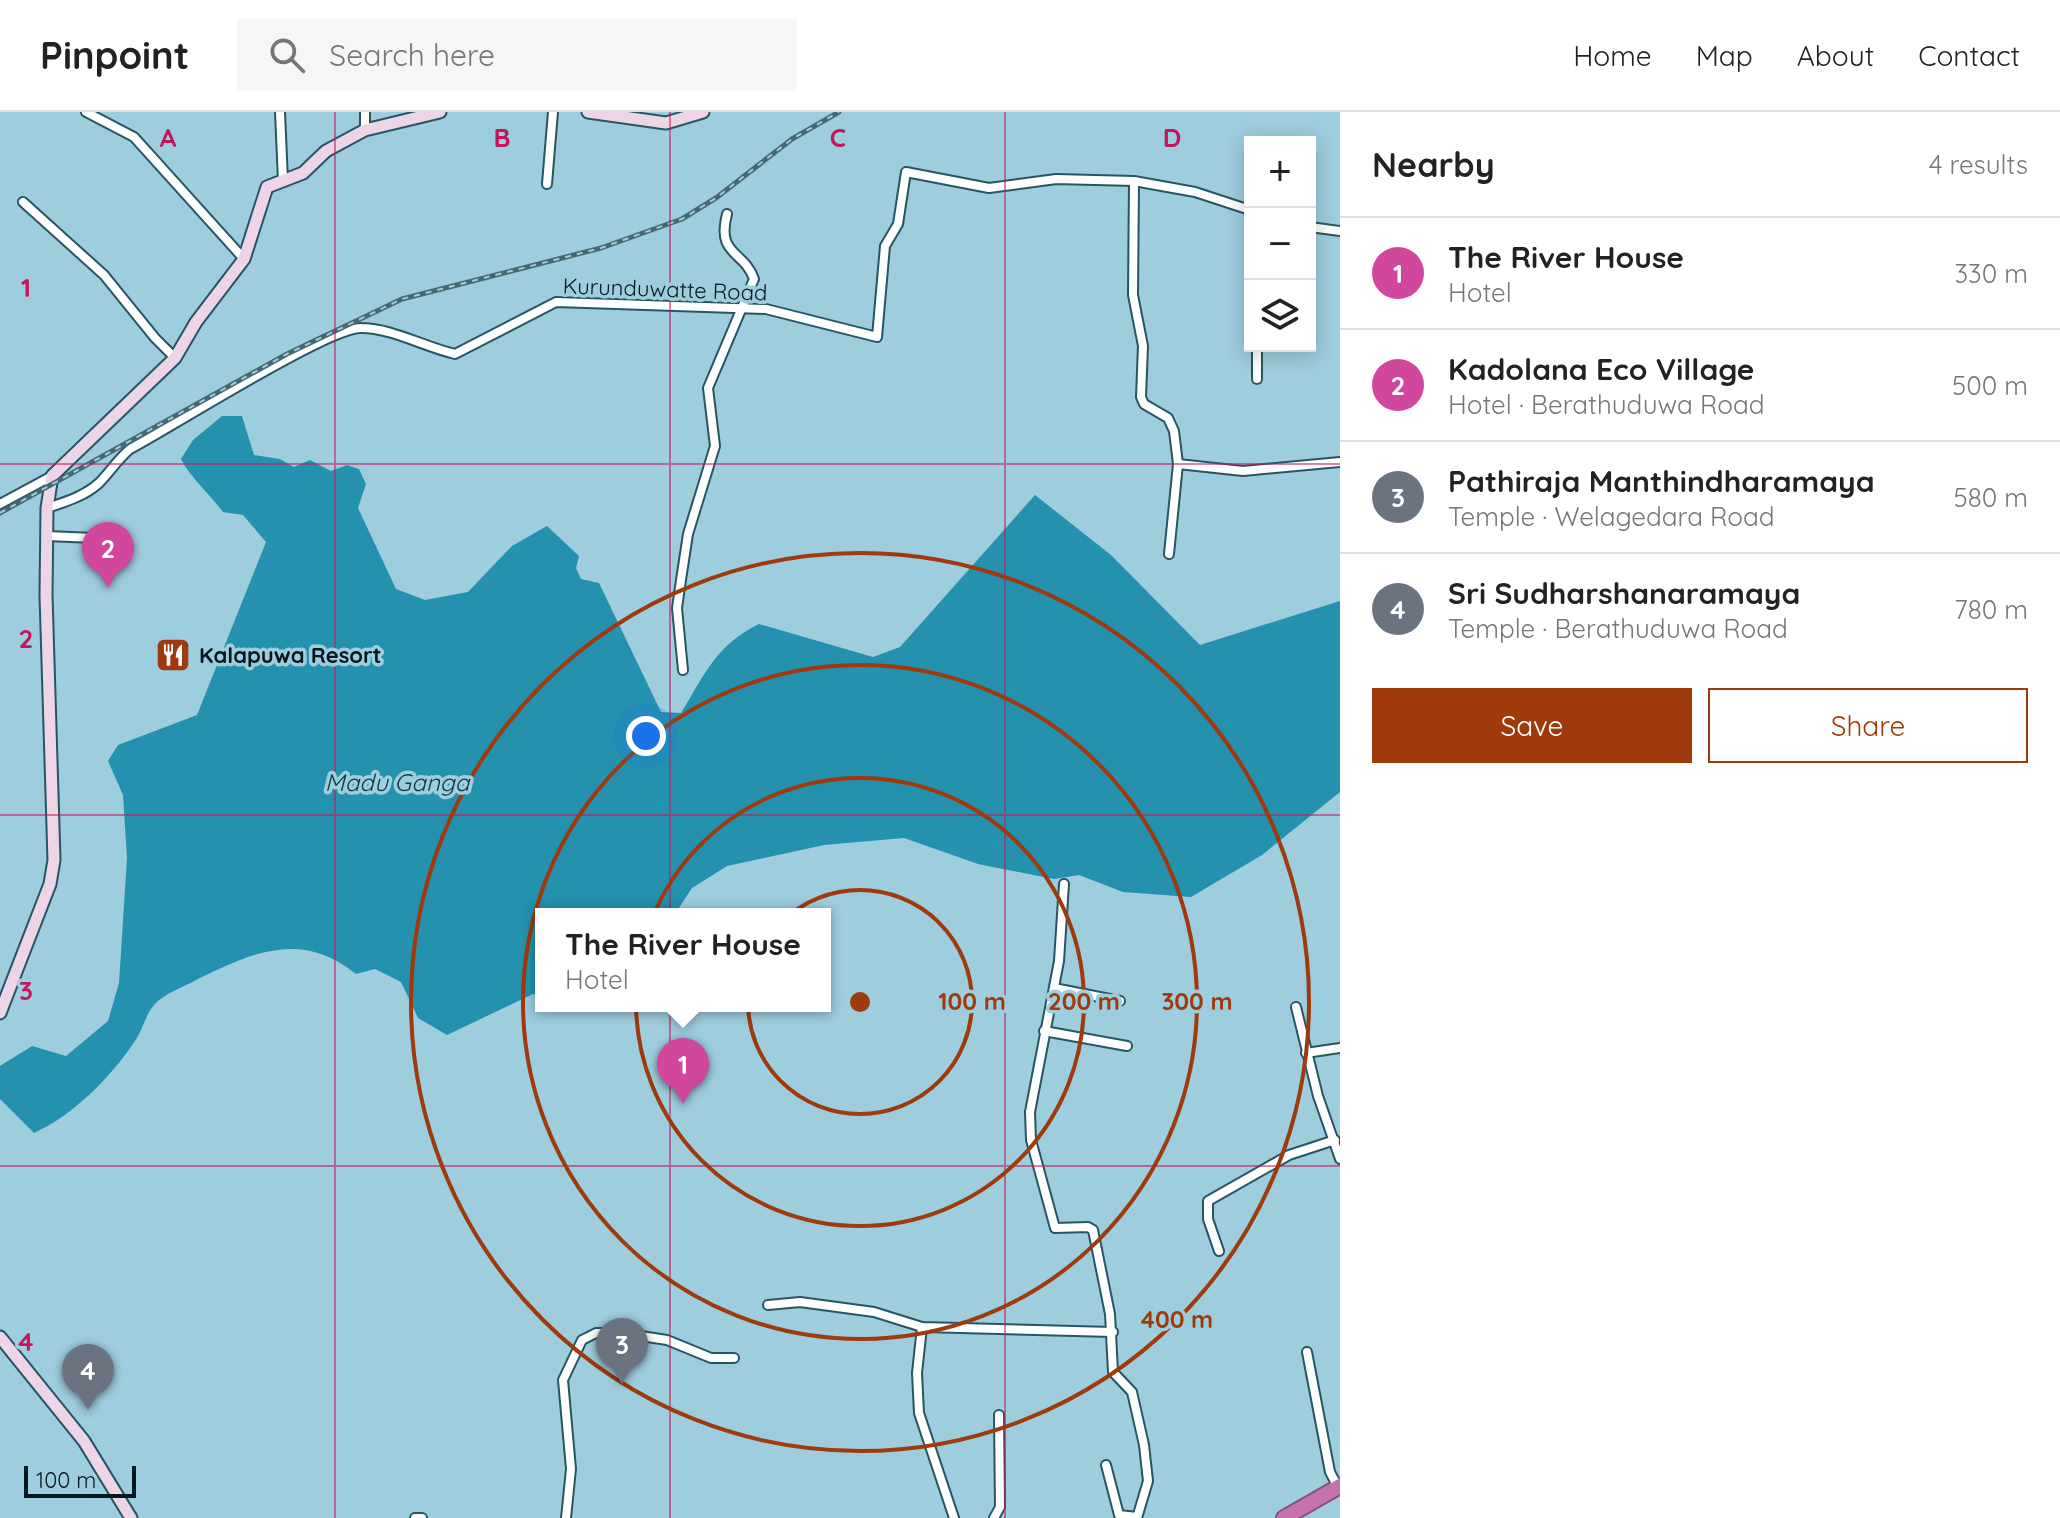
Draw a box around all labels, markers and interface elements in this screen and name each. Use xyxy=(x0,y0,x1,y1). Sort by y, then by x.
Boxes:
search box xyxy=(237,19,797,91)
text: Pinpoint xyxy=(40,31,189,79)
icon: search xyxy=(265,33,309,77)
text: Search here xyxy=(329,36,495,74)
text: Home xyxy=(1573,38,1652,73)
text: Map xyxy=(1696,38,1753,73)
text: About xyxy=(1797,38,1874,73)
text: Contact xyxy=(1918,38,2020,73)
text: A xyxy=(160,121,177,154)
text: B xyxy=(493,121,511,154)
text: C xyxy=(830,121,846,154)
text: D xyxy=(1163,121,1181,154)
map controls xyxy=(1244,136,1316,352)
button: + xyxy=(1244,136,1316,208)
text: Nearby xyxy=(1372,143,1495,186)
text: 4 results xyxy=(1929,148,2028,181)
button: − xyxy=(1244,208,1316,280)
text: The River House xyxy=(1448,238,1684,276)
text: 1 xyxy=(1393,257,1403,290)
text: 330 m xyxy=(1954,257,2028,290)
text: 1 xyxy=(21,271,31,304)
street label: Kurunduwatte Road xyxy=(562,271,768,307)
text: Hotel xyxy=(1448,276,1512,309)
button: layers xyxy=(1244,280,1316,352)
text: Kadolana Eco Village xyxy=(1448,350,1755,388)
text: 2 xyxy=(1391,369,1405,402)
text: 500 m xyxy=(1952,369,2028,402)
text: Hotel · Berathuduwa Road xyxy=(1448,388,1764,421)
text: Pathiraja Manthindharamaya xyxy=(1448,462,1875,500)
text: 3 xyxy=(1391,481,1405,514)
text: 580 m xyxy=(1954,481,2028,514)
text: Temple · Welagedara Road xyxy=(1448,500,1775,533)
pin: 2 xyxy=(82,522,134,588)
text: Sri Sudharshanaramaya xyxy=(1448,574,1800,612)
text: 4 xyxy=(1390,593,1406,626)
text: 780 m xyxy=(1954,593,2028,626)
text: Temple · Berathuduwa Road xyxy=(1448,612,1788,645)
text: 2 xyxy=(19,622,33,655)
restaurant icon: Kalapuwa Resort xyxy=(154,636,192,674)
place label: Kalapuwa Resort xyxy=(199,641,382,669)
button: Save xyxy=(1372,688,1692,763)
button: Share xyxy=(1708,688,2028,763)
your location xyxy=(626,716,666,756)
water label: Madu Ganga xyxy=(325,767,471,797)
popup xyxy=(535,908,831,1012)
text: The River House xyxy=(565,925,801,963)
text: Hotel xyxy=(565,963,629,996)
text: 3 xyxy=(19,974,33,1007)
text: 100 m xyxy=(938,986,1006,1016)
text: 200 m xyxy=(1048,986,1120,1016)
text: 300 m xyxy=(1161,986,1233,1016)
centre of rings xyxy=(846,988,874,1016)
pin: 1 xyxy=(657,1038,709,1104)
text: 400 m xyxy=(1141,1304,1213,1334)
pin: 3 xyxy=(596,1318,648,1384)
text: 4 xyxy=(18,1325,34,1358)
pin: 4 xyxy=(62,1344,114,1410)
scale bar xyxy=(24,1462,136,1498)
text: 100 m xyxy=(36,1466,96,1494)

